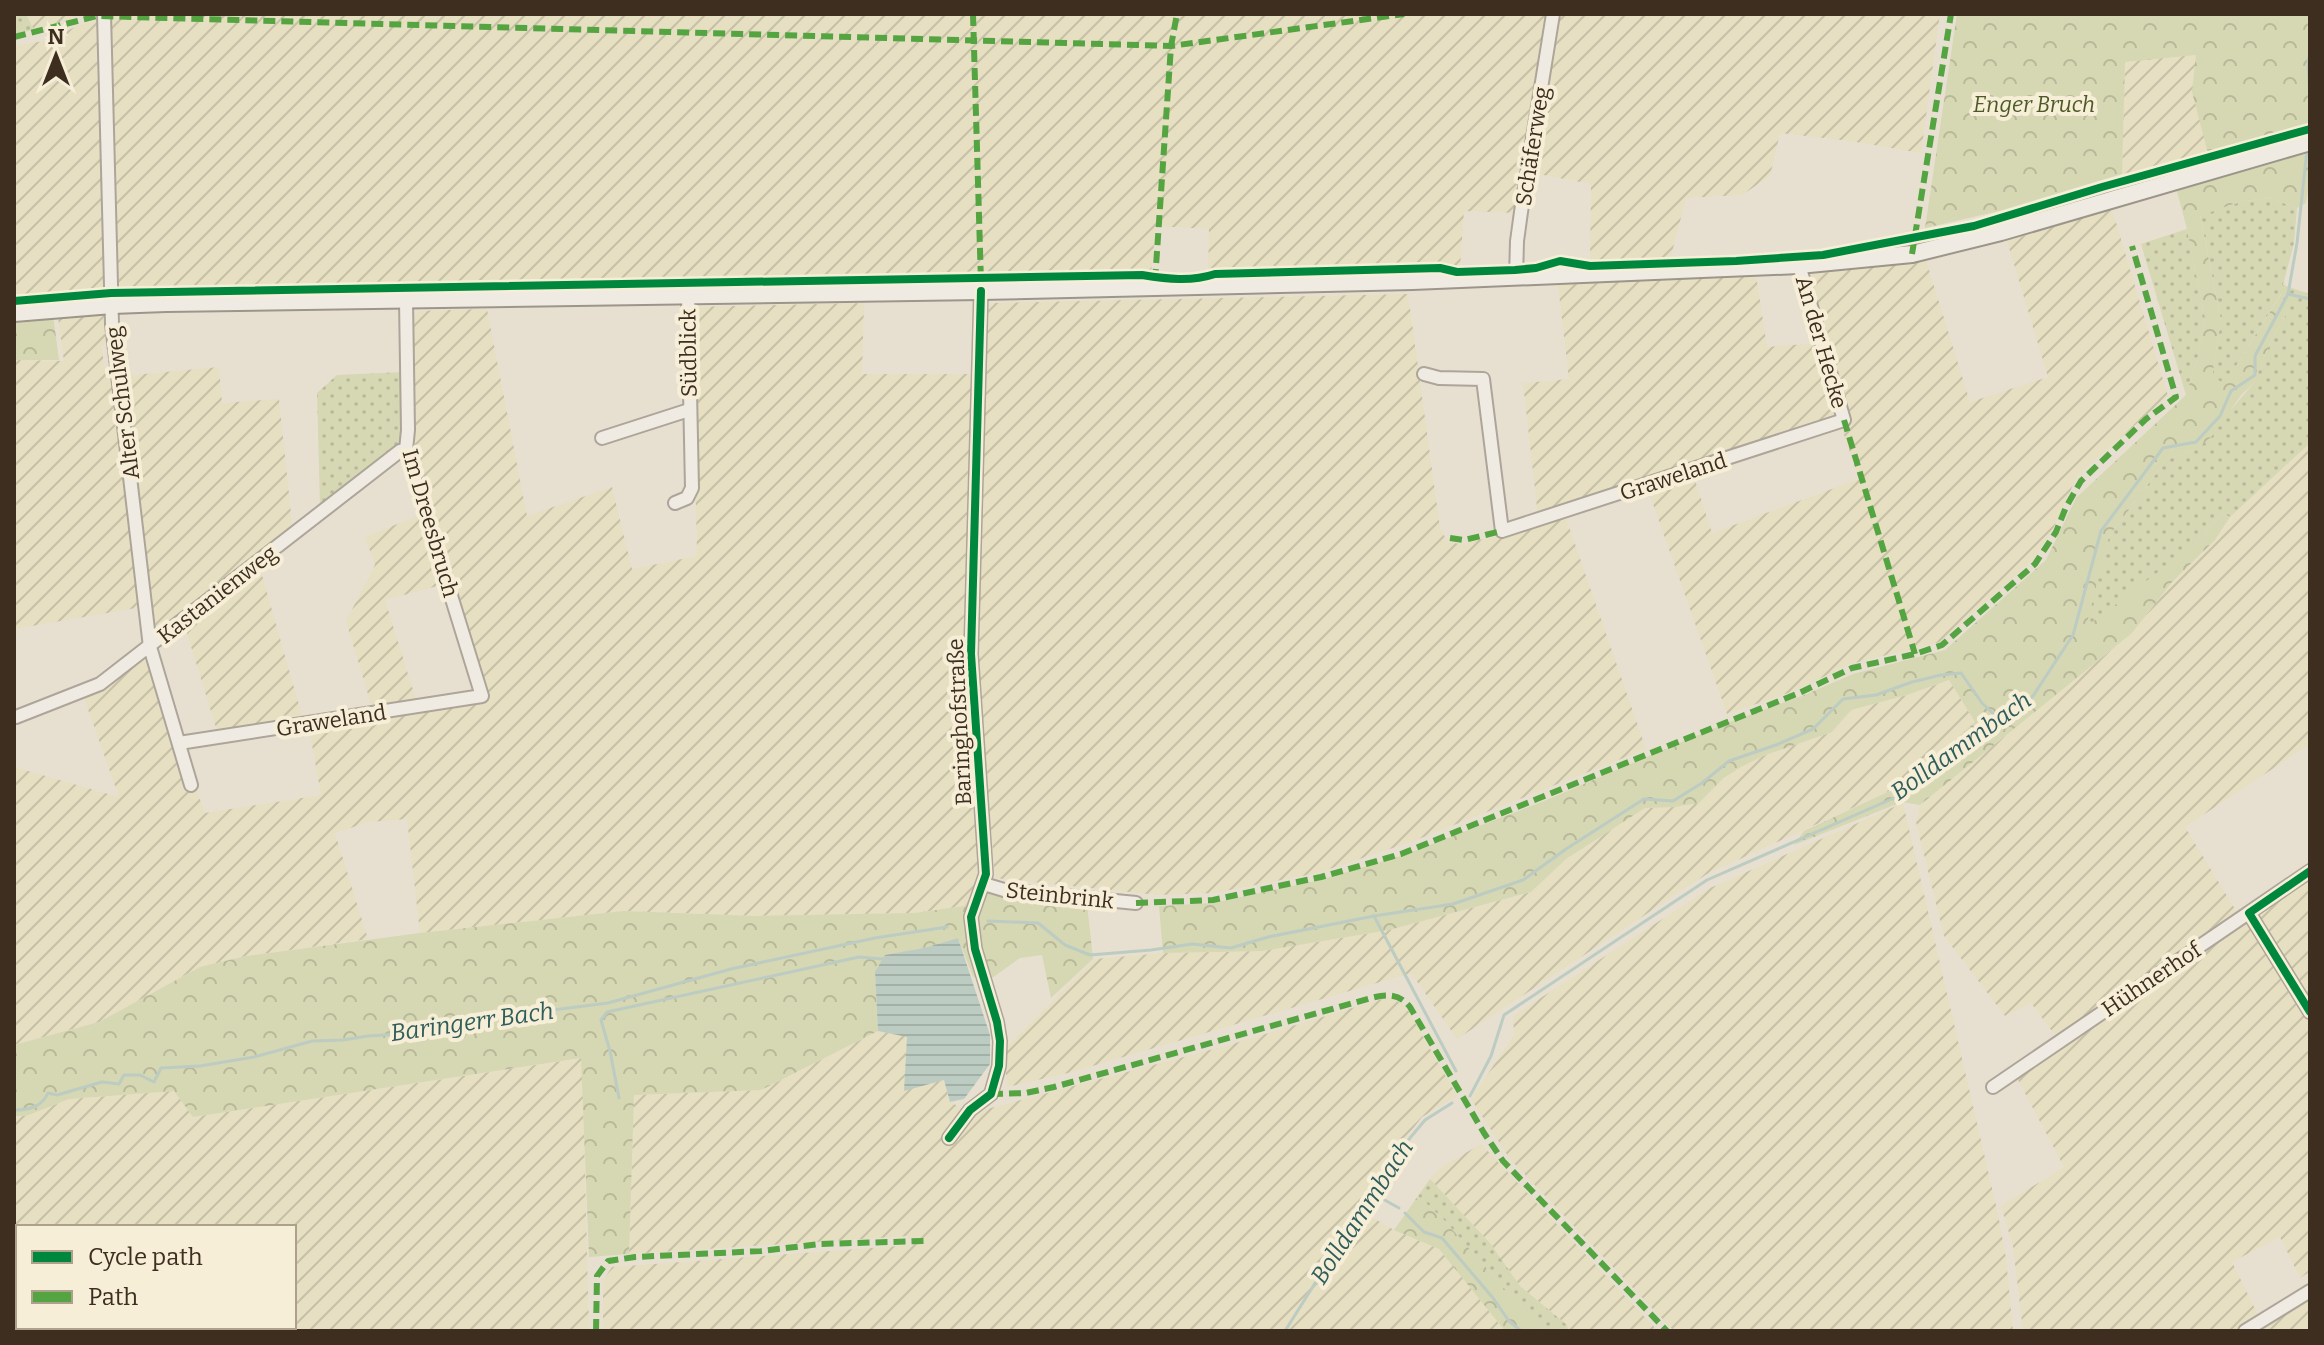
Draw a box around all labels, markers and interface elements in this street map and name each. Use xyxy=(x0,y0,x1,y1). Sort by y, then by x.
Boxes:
north arrow xyxy=(16,16,96,96)
text: N xyxy=(48,23,65,50)
street label: Schäferweg xyxy=(1510,85,1555,208)
park label: Enger Bruch xyxy=(1973,91,2095,118)
street label: An der Hecke xyxy=(1790,273,1853,411)
street label: Südblick xyxy=(674,308,703,397)
street label: Alter Schulweg xyxy=(100,325,145,481)
street label: Im Dreesbruch xyxy=(396,446,465,601)
street label: Graweland xyxy=(1616,446,1730,506)
street label: Kastanienweg xyxy=(152,539,283,649)
street label: Baringhofstraße xyxy=(942,638,977,806)
water label: Bolldammbach xyxy=(1886,686,2036,806)
street label: Graweland xyxy=(274,698,388,743)
street label: Steinbrink xyxy=(1005,876,1116,915)
street label: Hühnerhof xyxy=(2096,936,2207,1023)
water label: Baringerr Bach xyxy=(389,997,555,1047)
water label: Bolldammbach xyxy=(1305,1135,1419,1289)
legend xyxy=(16,1225,296,1329)
text: Cycle path xyxy=(88,1243,203,1271)
text: Path xyxy=(88,1283,138,1311)

